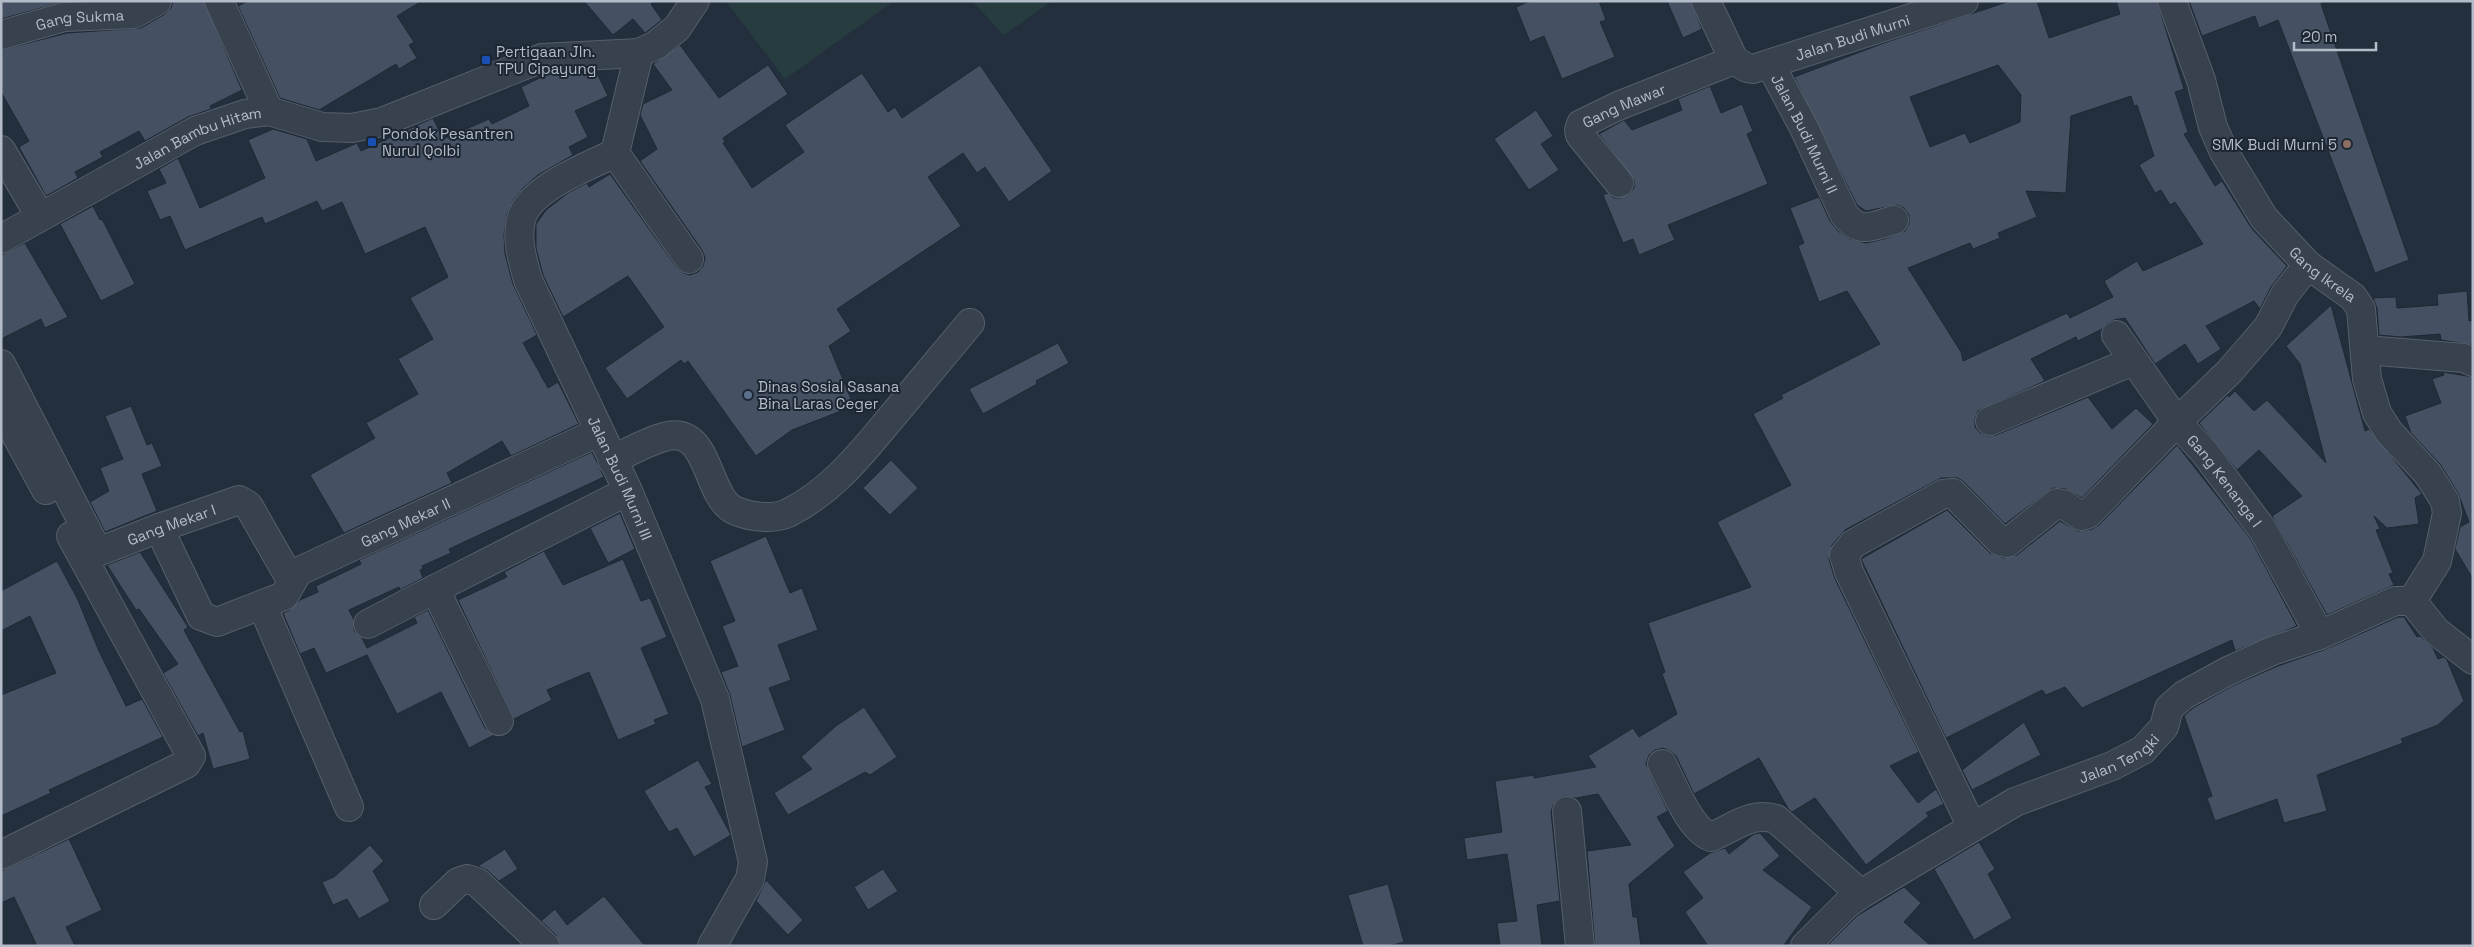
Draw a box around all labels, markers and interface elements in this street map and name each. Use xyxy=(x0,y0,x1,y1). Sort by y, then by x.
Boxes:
street label: Gang Sukma xyxy=(33,5,125,34)
street label: Jalan Budi Murni xyxy=(1792,10,1912,64)
scale bar xyxy=(2294,20,2376,52)
text: 20 m xyxy=(2302,27,2337,46)
place label: Pertigaan Jln. TPU Cipayung xyxy=(496,42,596,78)
marker: Pertigaan Jln. TPU Cipayung xyxy=(480,54,492,66)
street label: Jalan Budi Murni II xyxy=(1768,71,1843,196)
street label: Gang Mawar xyxy=(1579,79,1668,132)
street label: Jalan Bambu Hitam xyxy=(130,103,263,173)
place label: Pondok Pesantren Nurul Qolbi xyxy=(382,124,514,160)
place label: SMK Budi Murni 5 xyxy=(2212,135,2337,154)
marker: Pondok Pesantren Nurul Qolbi xyxy=(366,136,378,148)
marker: SMK Budi Murni 5 xyxy=(2341,138,2353,150)
street label: Gang Ikrela xyxy=(2286,242,2360,306)
place label: Dinas Sosial Sasana Bina Laras Ceger xyxy=(758,377,900,413)
marker: Dinas Sosial Sasana Bina Laras Ceger xyxy=(742,389,754,401)
street label: Jalan Budi Murni III xyxy=(584,413,657,543)
street label: Gang Kenanga I xyxy=(2183,430,2267,531)
street label: Gang Mekar II xyxy=(357,493,453,551)
street label: Gang Mekar I xyxy=(124,499,218,549)
street label: Jalan Tengki xyxy=(2076,729,2163,787)

